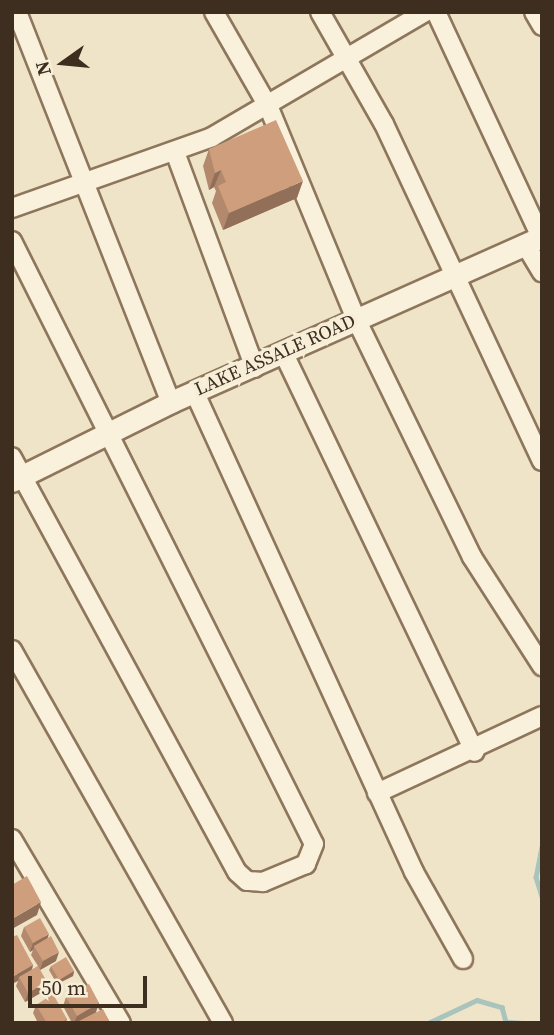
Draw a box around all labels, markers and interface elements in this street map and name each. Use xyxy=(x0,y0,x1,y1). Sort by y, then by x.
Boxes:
north arrow xyxy=(28,28,98,98)
text: N xyxy=(28,58,57,78)
street label: LAKE ASSALE ROAD xyxy=(191,309,359,401)
scale bar xyxy=(32,962,150,1006)
text: 50 m xyxy=(41,973,86,1002)

